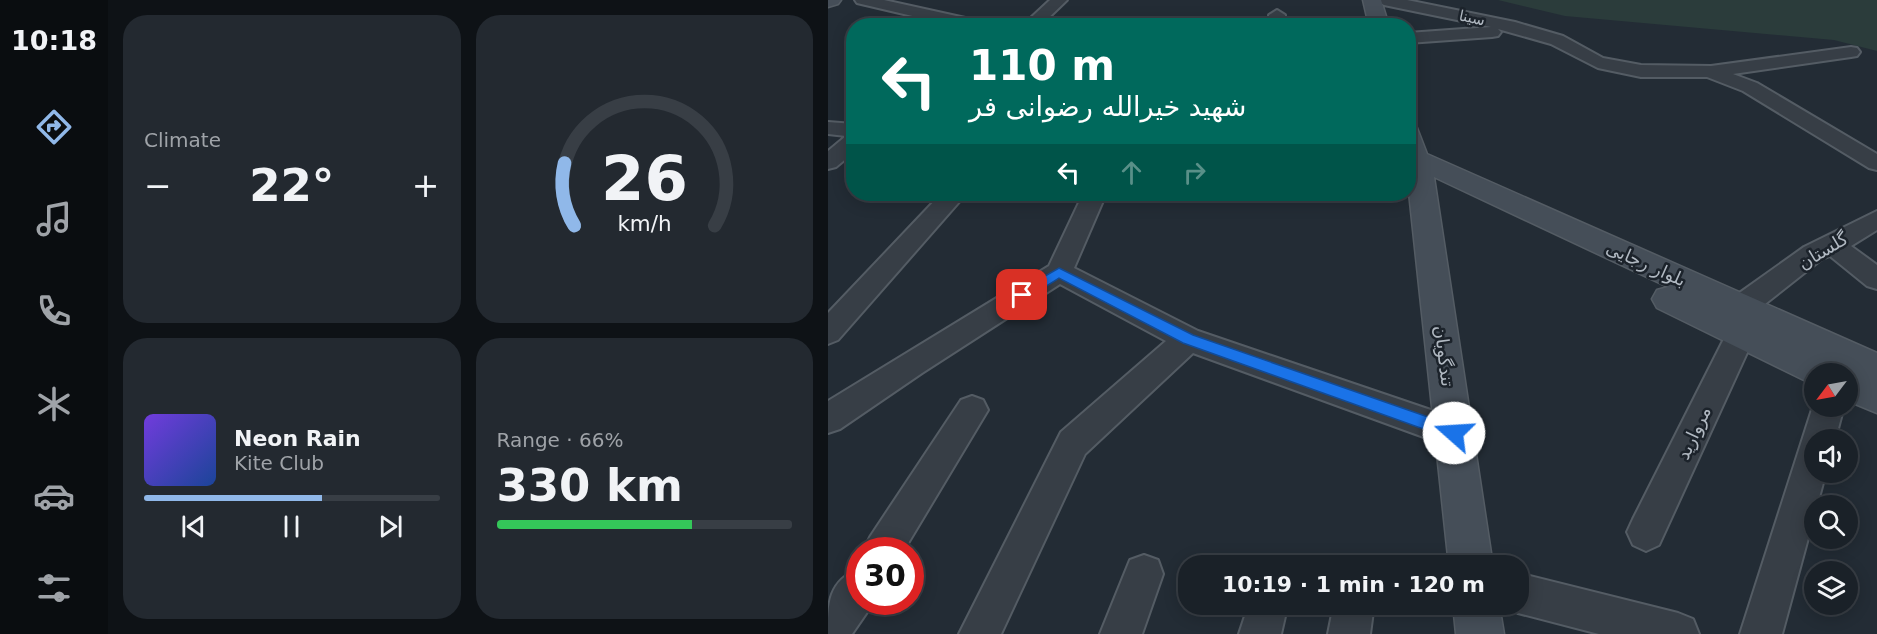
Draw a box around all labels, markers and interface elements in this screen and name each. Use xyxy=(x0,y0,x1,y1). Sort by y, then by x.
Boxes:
street label: سینا xyxy=(1457,6,1487,30)
text: 10:18 xyxy=(11,25,97,56)
text: 110 m xyxy=(969,41,1115,90)
icon: left xyxy=(870,42,948,120)
text: شهید خیرالله رضوانی فر xyxy=(969,91,1246,122)
icon: directions xyxy=(33,106,75,148)
text: Climate xyxy=(144,128,221,152)
text: 26 xyxy=(601,142,688,215)
icon: left xyxy=(1052,156,1085,189)
icon: ahead xyxy=(1115,156,1148,189)
icon: right xyxy=(1178,156,1211,189)
text: 22° xyxy=(249,159,334,212)
text: − xyxy=(144,166,172,205)
text: + xyxy=(412,166,440,205)
icon: music xyxy=(33,198,75,240)
text: km/h xyxy=(617,211,671,236)
street label: گلستان xyxy=(1794,227,1852,274)
street label: بلوار رجایی xyxy=(1603,237,1689,291)
pin xyxy=(996,269,1047,320)
icon: arrive xyxy=(1005,278,1038,311)
icon: phone xyxy=(33,290,75,332)
street label: تندگویان xyxy=(1429,324,1459,388)
north arrow xyxy=(1804,363,1858,417)
map controls xyxy=(1804,363,1858,615)
icon: climate xyxy=(33,383,75,425)
position arrow xyxy=(1422,401,1486,465)
street label: مروارید xyxy=(1672,403,1716,463)
text: Neon Rain xyxy=(234,426,361,451)
text: Range · 66% xyxy=(497,428,623,452)
button: sound xyxy=(1804,429,1858,483)
text: Kite Club xyxy=(234,451,324,475)
text: 330 km xyxy=(497,459,683,512)
icon: car xyxy=(33,475,75,517)
button: search xyxy=(1804,495,1858,549)
icon: previous xyxy=(177,510,210,543)
icon: pause xyxy=(275,510,308,543)
icon: next xyxy=(374,510,407,543)
speed limit sign: 30 xyxy=(846,537,924,615)
button: layers xyxy=(1804,561,1858,615)
icon: filters xyxy=(33,567,75,609)
text: 10:19 · 1 min · 120 m xyxy=(1222,572,1485,597)

